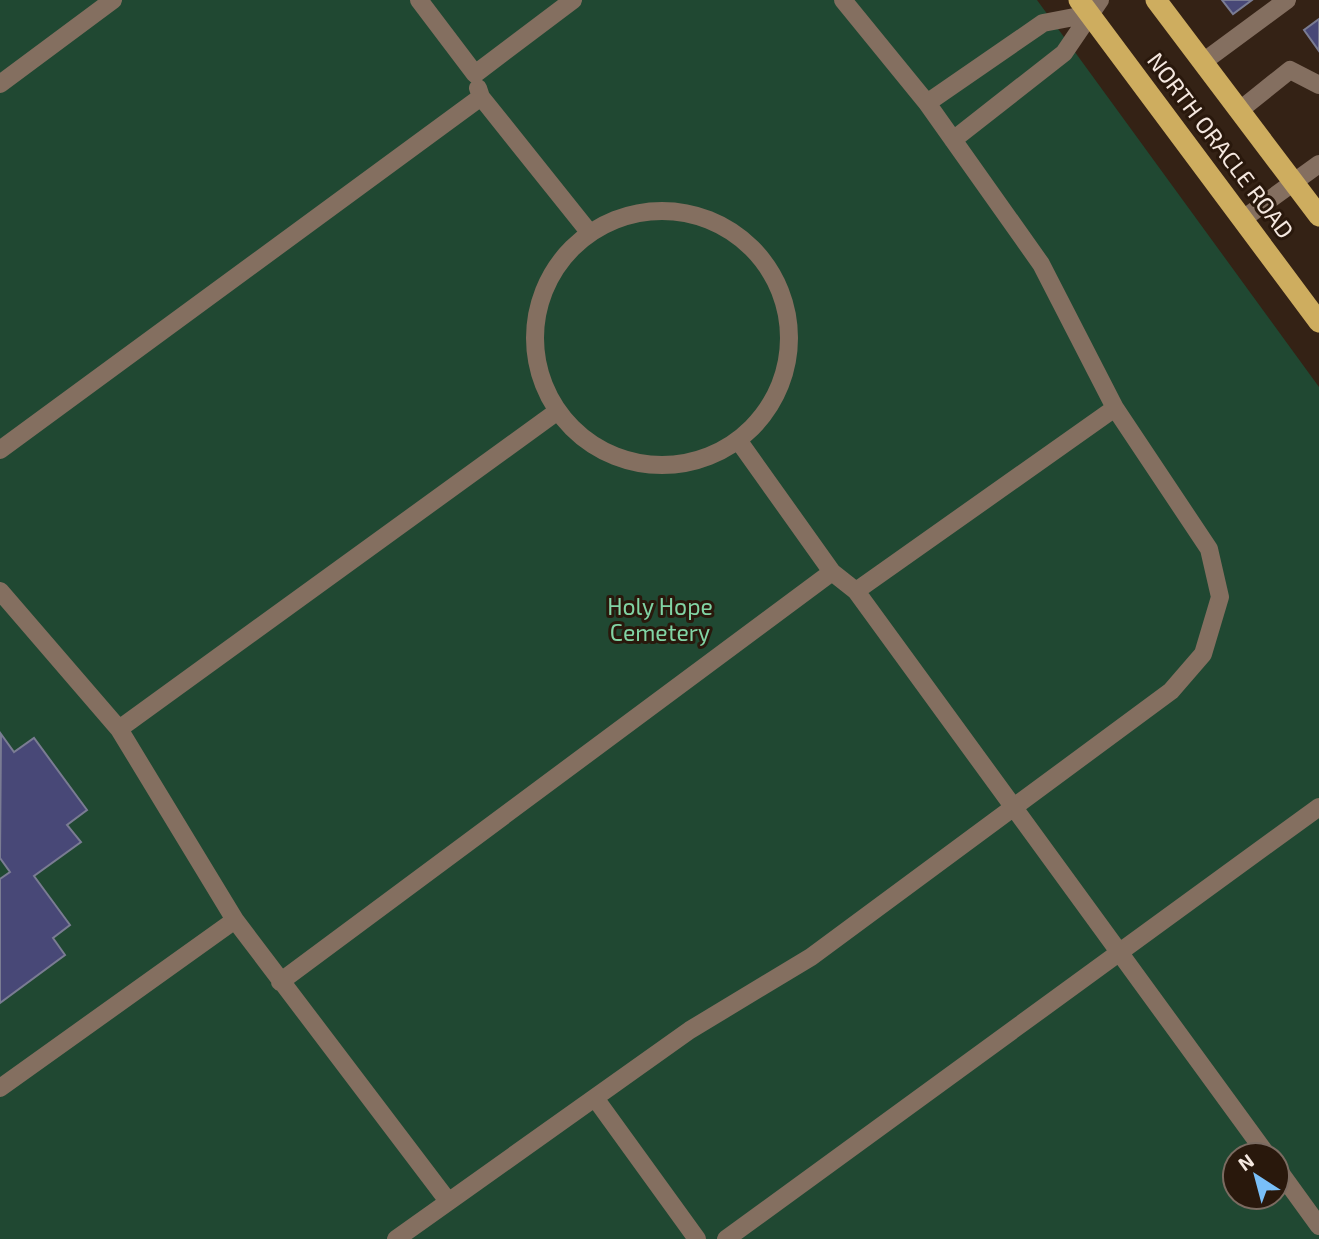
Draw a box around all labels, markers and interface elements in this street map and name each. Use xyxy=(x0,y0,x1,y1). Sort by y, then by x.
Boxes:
street label: NORTH ORACLE ROAD xyxy=(1142,47,1300,243)
park label: Holy Hope Cemetery xyxy=(607,592,713,646)
north arrow xyxy=(1221,1141,1291,1211)
text: N xyxy=(1233,1149,1258,1175)

